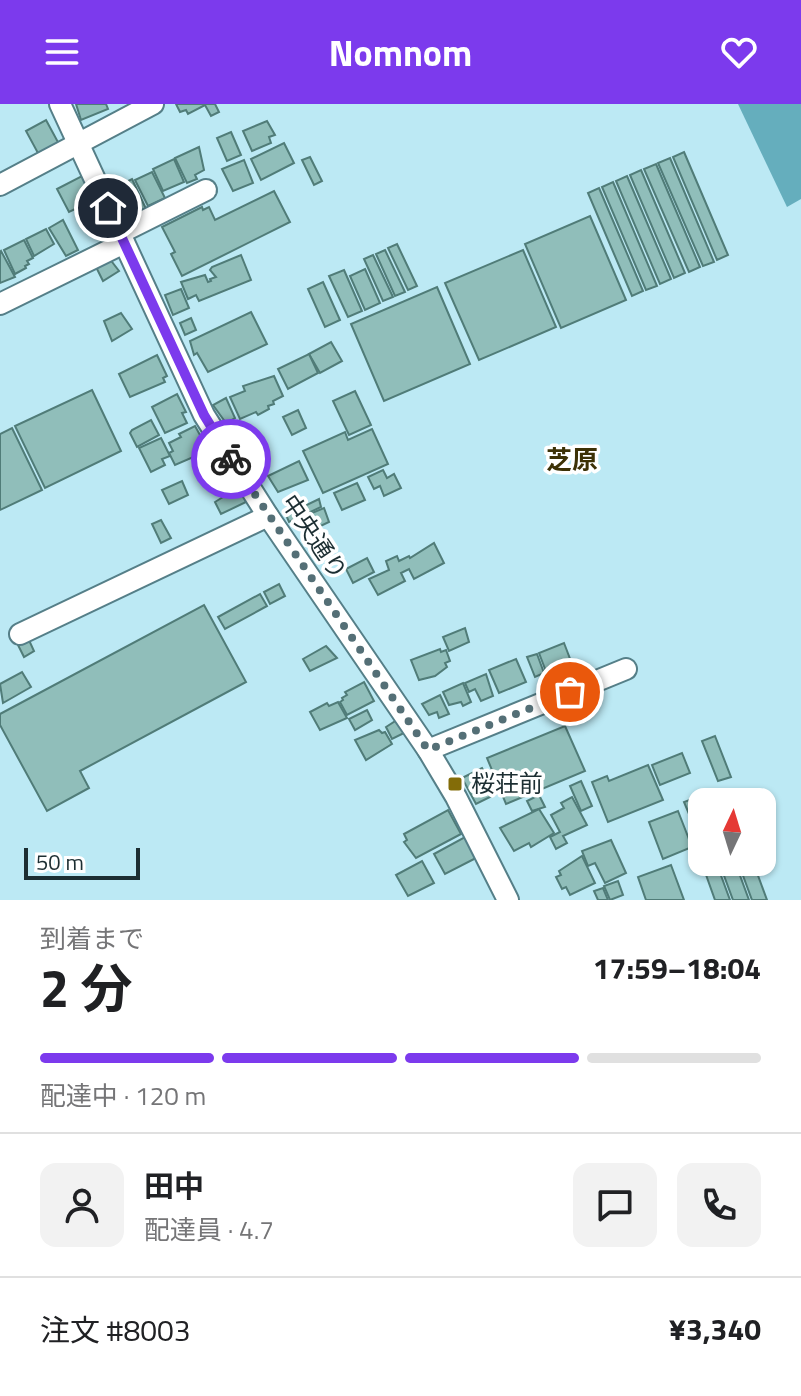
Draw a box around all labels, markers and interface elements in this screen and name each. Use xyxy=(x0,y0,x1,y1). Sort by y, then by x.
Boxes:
text: Nomnom xyxy=(329,25,472,80)
icon: menu xyxy=(40,30,84,74)
icon: heart xyxy=(717,30,761,74)
pin xyxy=(74,174,142,242)
icon: home xyxy=(86,186,130,230)
courier xyxy=(191,419,271,499)
icon: bike xyxy=(209,437,253,481)
district label: 芝原 xyxy=(546,440,598,479)
street label: 中央通り xyxy=(273,487,357,586)
pin xyxy=(536,658,604,726)
icon: bag xyxy=(548,670,592,714)
place label: 桜荘前 xyxy=(471,765,543,801)
marker: 桜荘前 xyxy=(446,775,464,793)
north arrow xyxy=(688,788,776,876)
map controls xyxy=(688,788,776,876)
scale bar xyxy=(24,844,140,880)
text: 50 m xyxy=(36,845,84,879)
text: 到着まで xyxy=(40,919,144,958)
text: 17:59–18:04 xyxy=(593,945,761,991)
text: 2 分 xyxy=(40,948,133,1027)
text: 配達中 · 120 m xyxy=(40,1076,206,1115)
button: person xyxy=(40,1163,124,1247)
text: 田中 xyxy=(144,1163,204,1209)
button: chat xyxy=(573,1163,657,1247)
button: phone xyxy=(677,1163,761,1247)
text: 配達員 · 4.7 xyxy=(144,1210,274,1249)
text: ¥3,340 xyxy=(669,1306,761,1352)
text: 注文 #8003 xyxy=(40,1307,191,1353)

